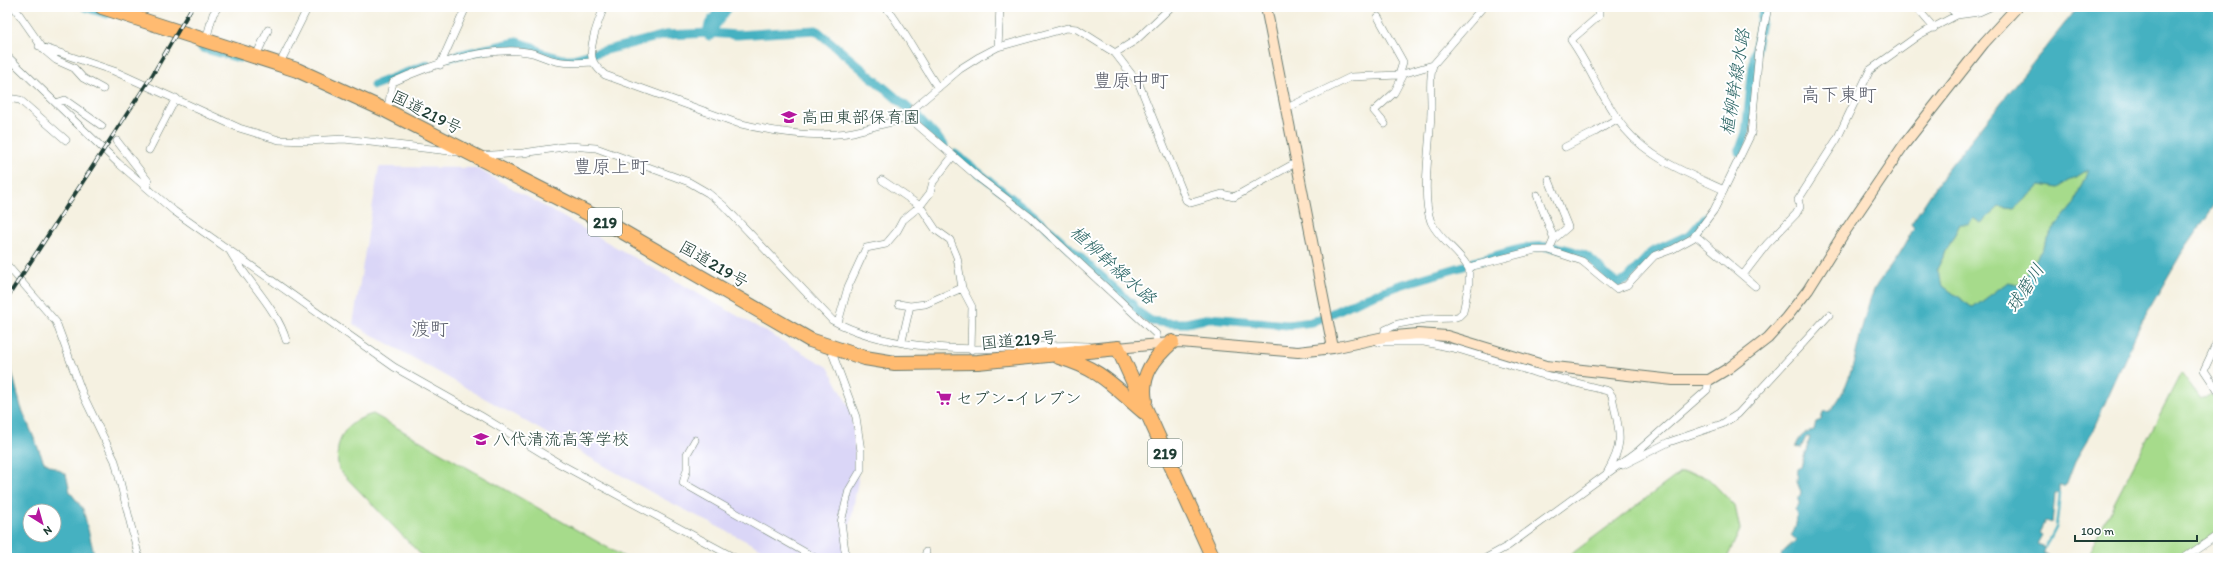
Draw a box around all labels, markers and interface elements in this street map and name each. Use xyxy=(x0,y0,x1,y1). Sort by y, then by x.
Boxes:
water label: 植柳幹線水路 xyxy=(1716,26,1754,137)
district label: 豊原中町 xyxy=(1093,69,1169,92)
district label: 高下東町 xyxy=(1801,83,1877,106)
street label: 国道219号 xyxy=(388,86,466,138)
place label: 高田東部保育園 xyxy=(801,107,920,127)
school or university icon: 高田東部保育園 xyxy=(780,108,798,126)
district label: 豊原上町 xyxy=(573,155,649,178)
road number: 219 xyxy=(588,208,622,236)
water label: 植柳幹線水路 xyxy=(1066,221,1161,310)
street label: 国道219号 xyxy=(676,236,752,292)
water label: 球磨川 xyxy=(2001,259,2049,317)
district label: 渡町 xyxy=(411,317,449,340)
street label: 国道219号 xyxy=(980,327,1058,353)
place label: セブン-イレブン xyxy=(956,388,1082,408)
supermarket icon: セブン-イレブン xyxy=(935,389,953,407)
place label: 八代清流高等学校 xyxy=(493,429,629,449)
school or university icon: 八代清流高等学校 xyxy=(472,430,490,448)
road number: 219 xyxy=(1148,439,1182,467)
north arrow xyxy=(22,503,62,543)
scale bar xyxy=(2075,517,2197,543)
text: N xyxy=(41,523,55,538)
text: 100 m xyxy=(2081,524,2114,538)

